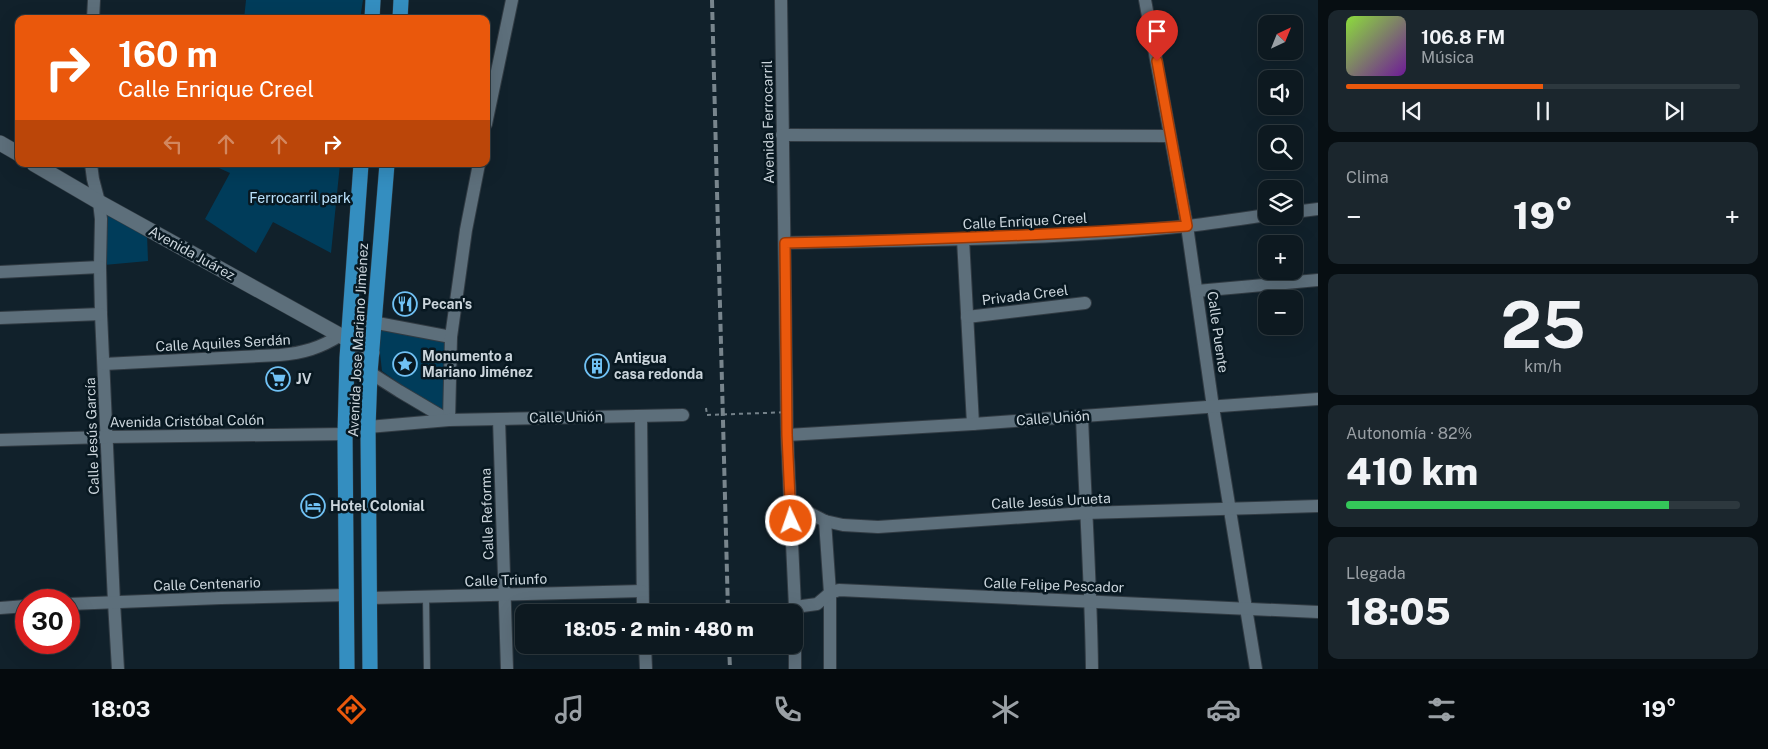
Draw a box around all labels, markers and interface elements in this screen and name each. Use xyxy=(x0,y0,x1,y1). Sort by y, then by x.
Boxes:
pin xyxy=(1136,10,1178,61)
north arrow xyxy=(1258,15,1302,60)
map controls xyxy=(1258,15,1303,335)
icon: arrive xyxy=(1143,17,1171,45)
text: 106.8 FM xyxy=(1421,26,1505,48)
text: 160 m xyxy=(118,34,218,75)
icon: right xyxy=(35,35,100,100)
text: Música xyxy=(1421,48,1474,67)
street label: Avenida Ferrocarril xyxy=(759,60,777,184)
button: sound xyxy=(1258,70,1303,115)
text: Calle Enrique Creel xyxy=(118,76,314,102)
icon: previous xyxy=(1398,97,1426,125)
icon: pause xyxy=(1529,97,1557,125)
icon: next xyxy=(1660,97,1688,125)
button: search xyxy=(1258,125,1303,170)
icon: left xyxy=(159,130,187,158)
icon: ahead xyxy=(212,130,240,158)
icon: ahead xyxy=(265,130,293,158)
icon: right xyxy=(318,130,346,158)
text: Clima xyxy=(1346,168,1389,187)
button: layers xyxy=(1258,180,1303,225)
park label: Ferrocarril park xyxy=(249,190,351,206)
text: 19° xyxy=(1513,193,1573,238)
text: − xyxy=(1346,200,1362,233)
text: + xyxy=(1724,200,1740,233)
street label: Calle Enrique Creel xyxy=(962,210,1088,232)
street label: Avenida Juárez xyxy=(146,223,238,283)
button: + xyxy=(1258,235,1303,280)
street label: Avenida Jose Mariano Jiménez xyxy=(345,242,371,437)
street label: Privada Creel xyxy=(981,282,1069,308)
text: 25 xyxy=(1500,286,1586,363)
street label: Calle Puente xyxy=(1204,290,1232,374)
button: − xyxy=(1258,290,1303,335)
restaurant icon: Pecan's xyxy=(392,291,418,317)
place label: Pecan's xyxy=(422,296,472,312)
street label: Calle Aquiles Serdán xyxy=(155,331,291,355)
place label: Monumento a Mariano Jiménez xyxy=(422,348,533,380)
place label: Antigua casa redonda xyxy=(614,350,703,382)
place icon: Monumento a Mariano Jiménez xyxy=(392,351,418,377)
building icon: Antigua casa redonda xyxy=(584,353,610,379)
text: km/h xyxy=(1524,357,1562,376)
supermarket icon: JV xyxy=(265,366,291,392)
place label: JV xyxy=(296,371,312,387)
street label: Calle Jesús García xyxy=(82,377,102,495)
street label: Calle Unión xyxy=(1016,407,1090,429)
street label: Calle Unión xyxy=(529,408,603,426)
street label: Avenida Cristóbal Colón xyxy=(110,412,264,430)
text: Autonomía · 82% xyxy=(1346,424,1472,443)
text: 410 km xyxy=(1346,449,1478,494)
street label: Calle Reforma xyxy=(477,468,497,560)
street label: Calle Jesús Urueta xyxy=(991,490,1111,512)
hotel icon: Hotel Colonial xyxy=(300,493,326,519)
position arrow xyxy=(764,494,816,546)
place label: Hotel Colonial xyxy=(330,498,425,514)
text: Llegada xyxy=(1346,564,1406,583)
street label: Calle Triunfo xyxy=(464,571,548,589)
street label: Calle Centenario xyxy=(153,574,261,594)
street label: Calle Felipe Pescador xyxy=(983,575,1125,595)
speed limit sign: 30 xyxy=(15,589,80,654)
text: 18:05 xyxy=(1346,589,1451,634)
text: 18:05 · 2 min · 480 m xyxy=(564,618,754,640)
icon: directions xyxy=(334,692,369,727)
icon: music xyxy=(552,692,587,727)
icon: phone xyxy=(770,692,805,727)
icon: climate xyxy=(988,692,1023,727)
icon: car xyxy=(1206,692,1241,727)
icon: filters xyxy=(1424,692,1459,727)
text: 18:03 xyxy=(92,696,150,722)
text: 19° xyxy=(1642,696,1676,722)

